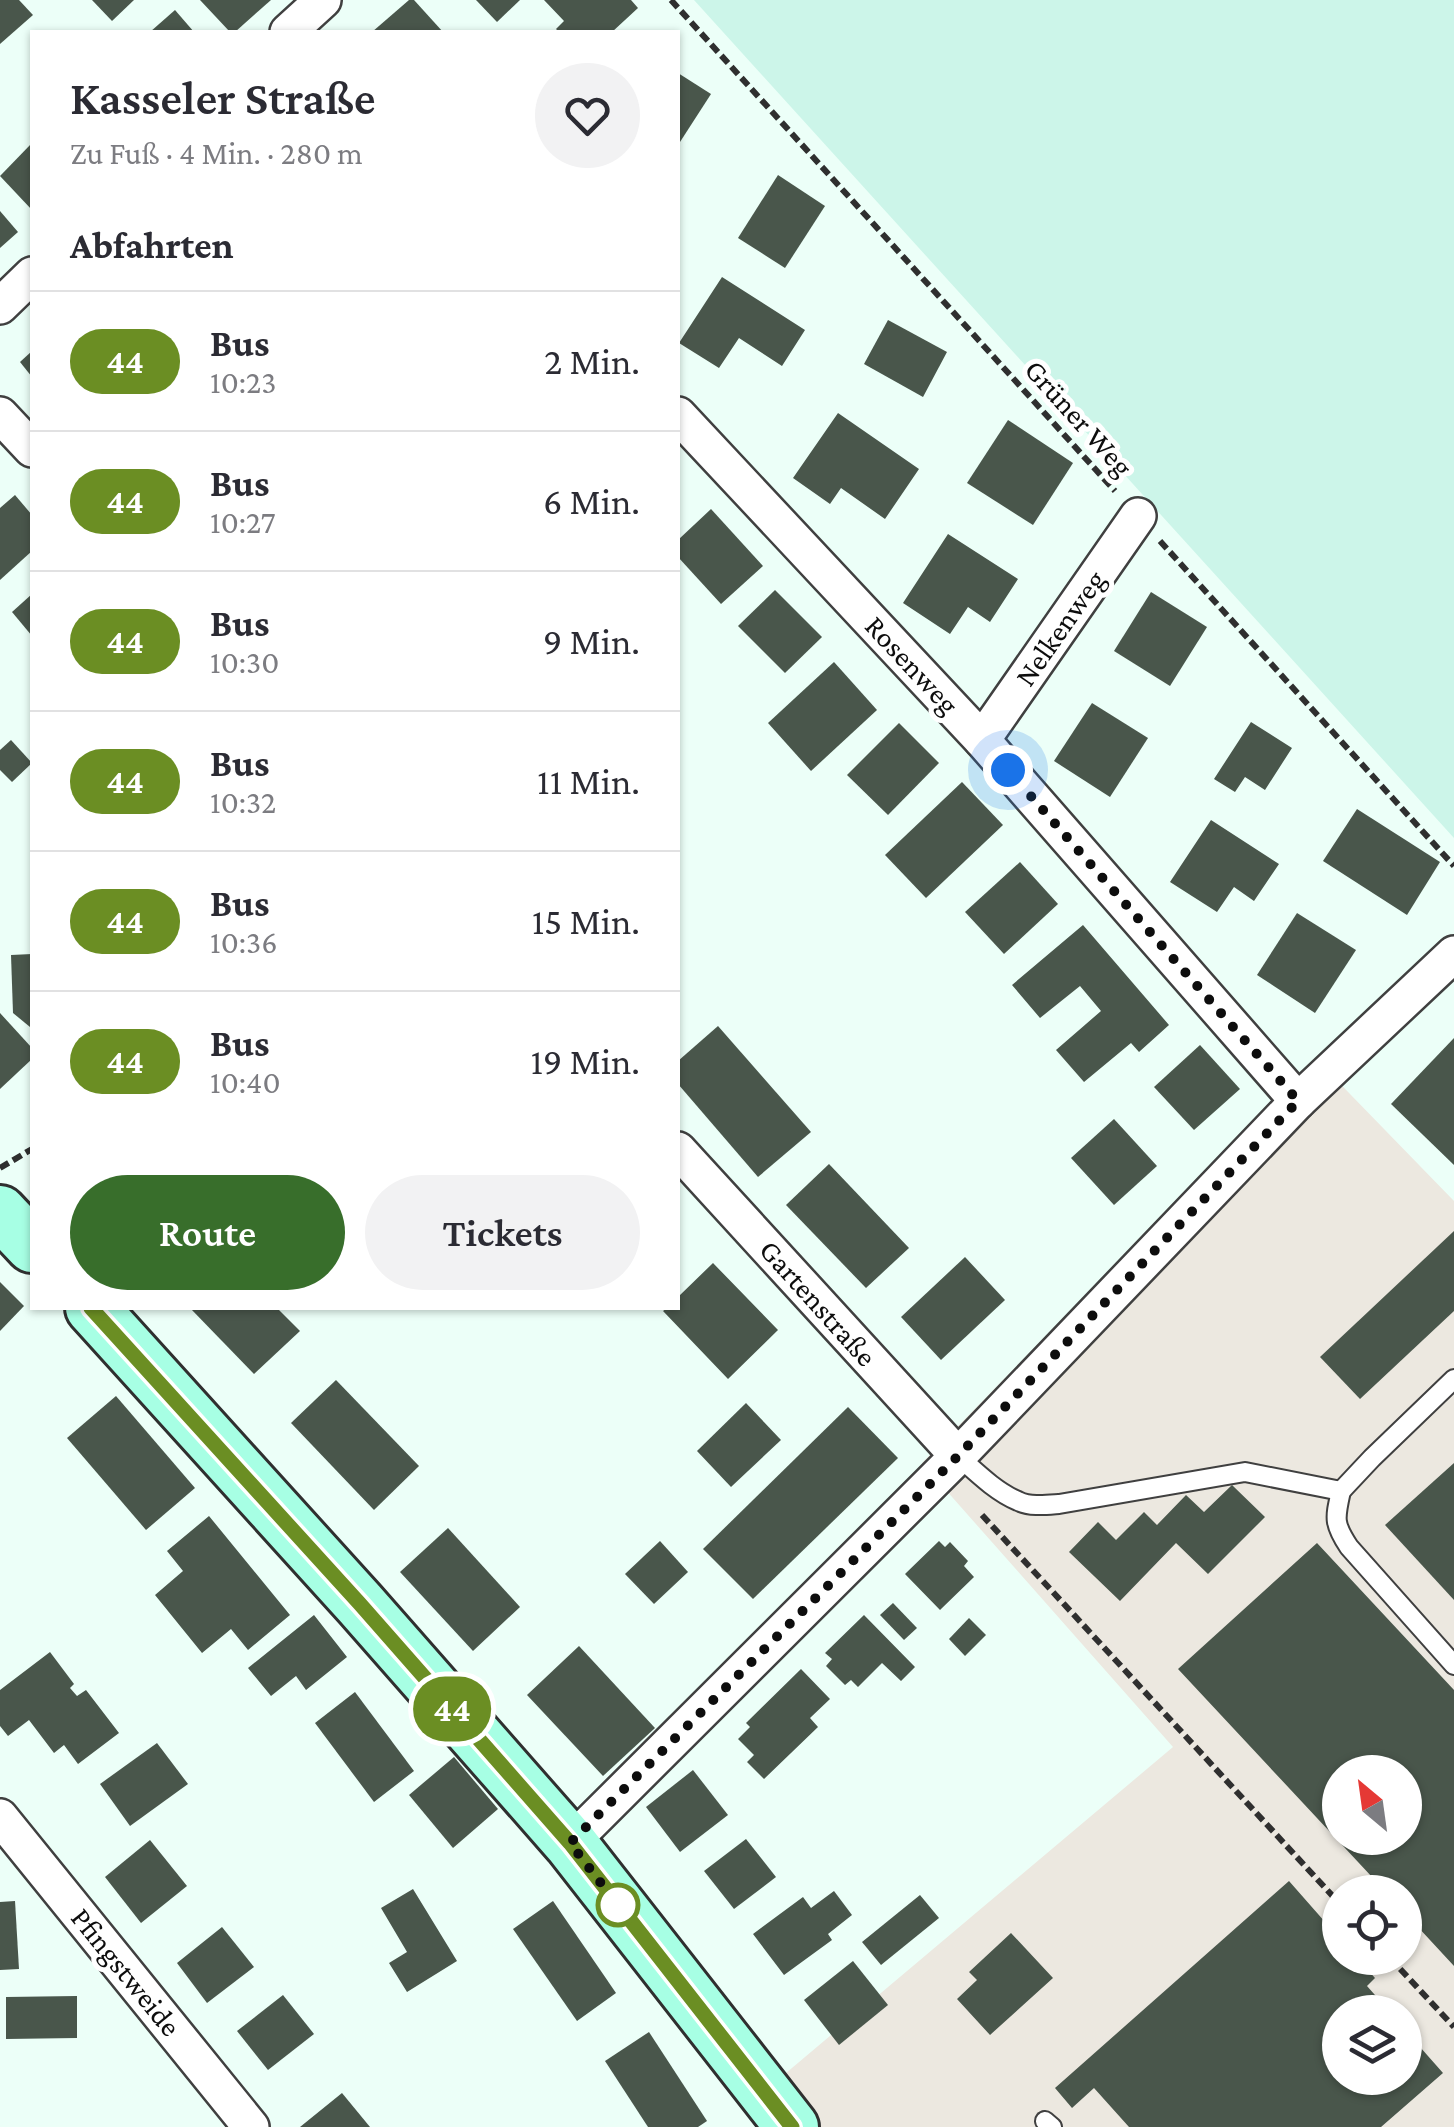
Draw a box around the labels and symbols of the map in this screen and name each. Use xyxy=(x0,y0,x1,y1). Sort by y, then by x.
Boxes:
street label: Grüner Weg xyxy=(1018,353,1140,483)
street label: Nelkenweg xyxy=(1008,564,1112,692)
street label: Rosenweg xyxy=(858,609,966,721)
your location xyxy=(983,745,1033,795)
street label: Gartenstraße xyxy=(753,1233,884,1372)
line badge: 44 xyxy=(407,1676,497,1742)
north arrow xyxy=(1322,1755,1422,1855)
unlabelled marker xyxy=(597,1884,639,1926)
street label: Pfingstweide xyxy=(64,1901,188,2043)

